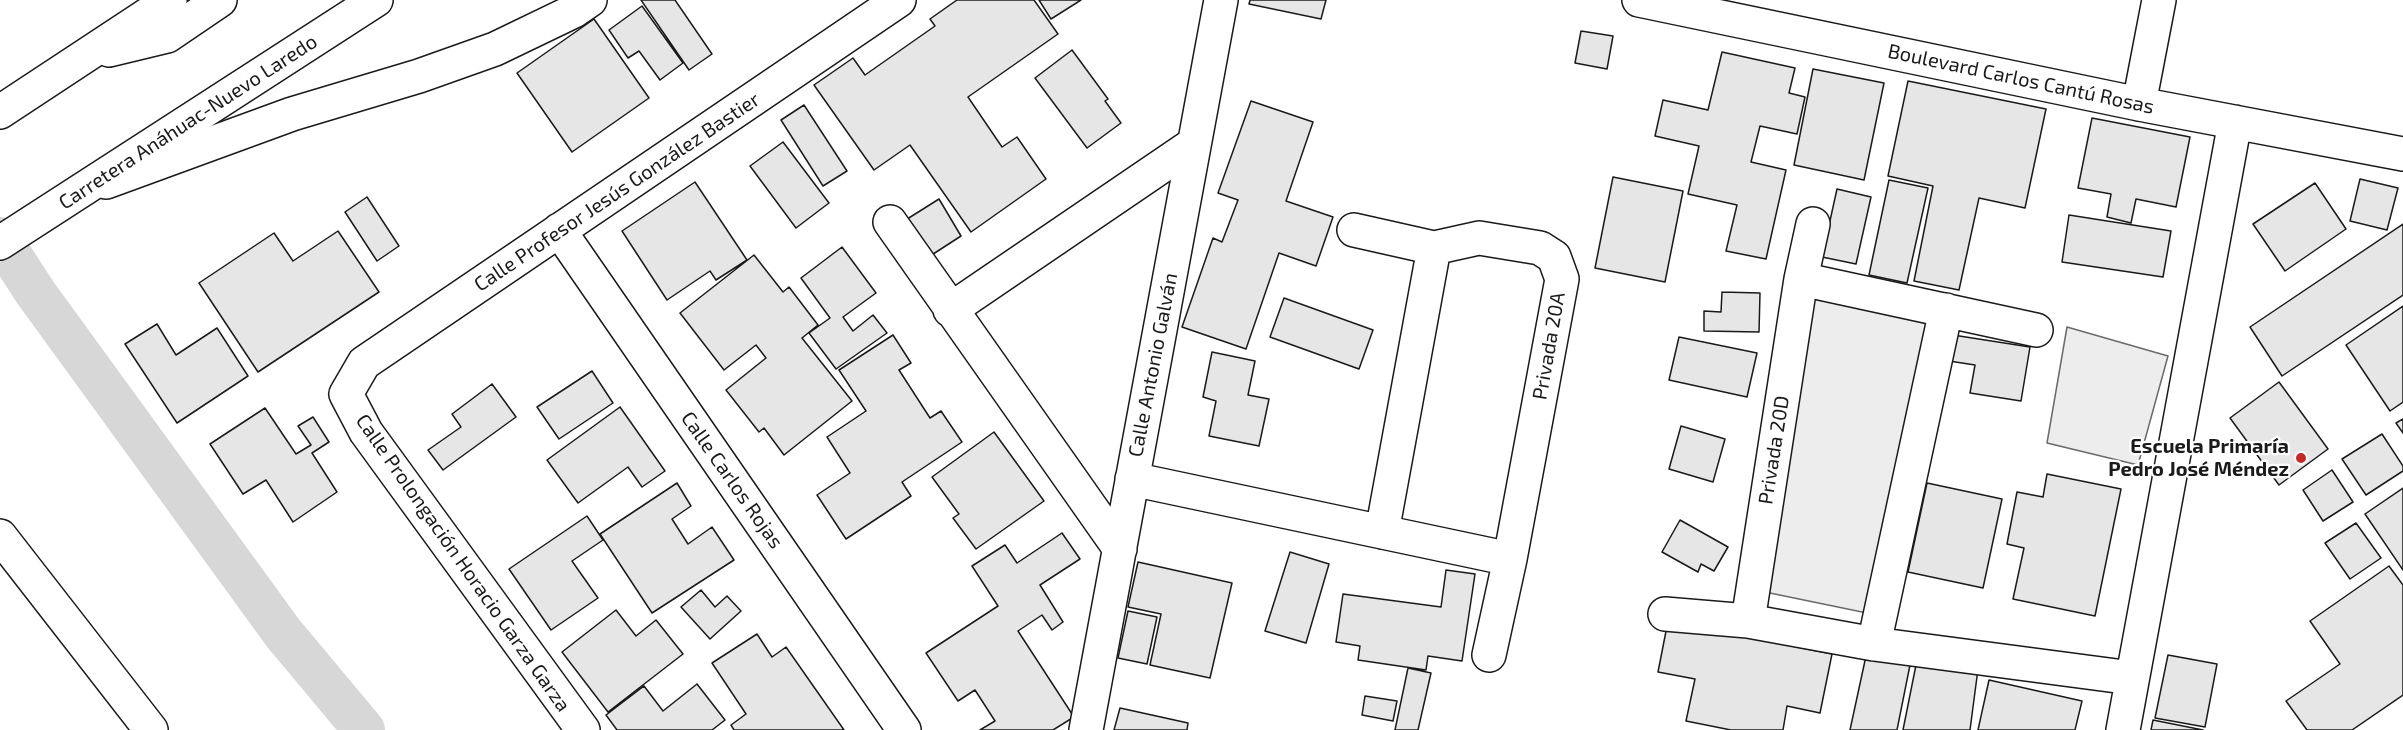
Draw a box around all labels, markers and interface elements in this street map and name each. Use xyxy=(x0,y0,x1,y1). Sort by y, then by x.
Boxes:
street label: Carretera Anáhuac-Nuevo Laredo xyxy=(54,29,322,215)
street label: Boulevard Carlos Cantú Rosas xyxy=(1886,39,2156,119)
street label: Calle Profesor Jesús González Bastier xyxy=(470,87,764,297)
street label: Calle Antonio Galván xyxy=(1123,271,1183,459)
street label: Privada 20A xyxy=(1528,290,1570,402)
street label: Privada 20D xyxy=(1754,394,1794,506)
street label: Calle Carlos Rojas xyxy=(676,407,788,553)
street label: Calle Prolongación Horacio Garza Garza xyxy=(351,410,575,716)
place label: Escuela Primaría Pedro José Méndez xyxy=(2108,434,2289,481)
marker: Escuela Primaría Pedro José Méndez xyxy=(2294,451,2308,465)

